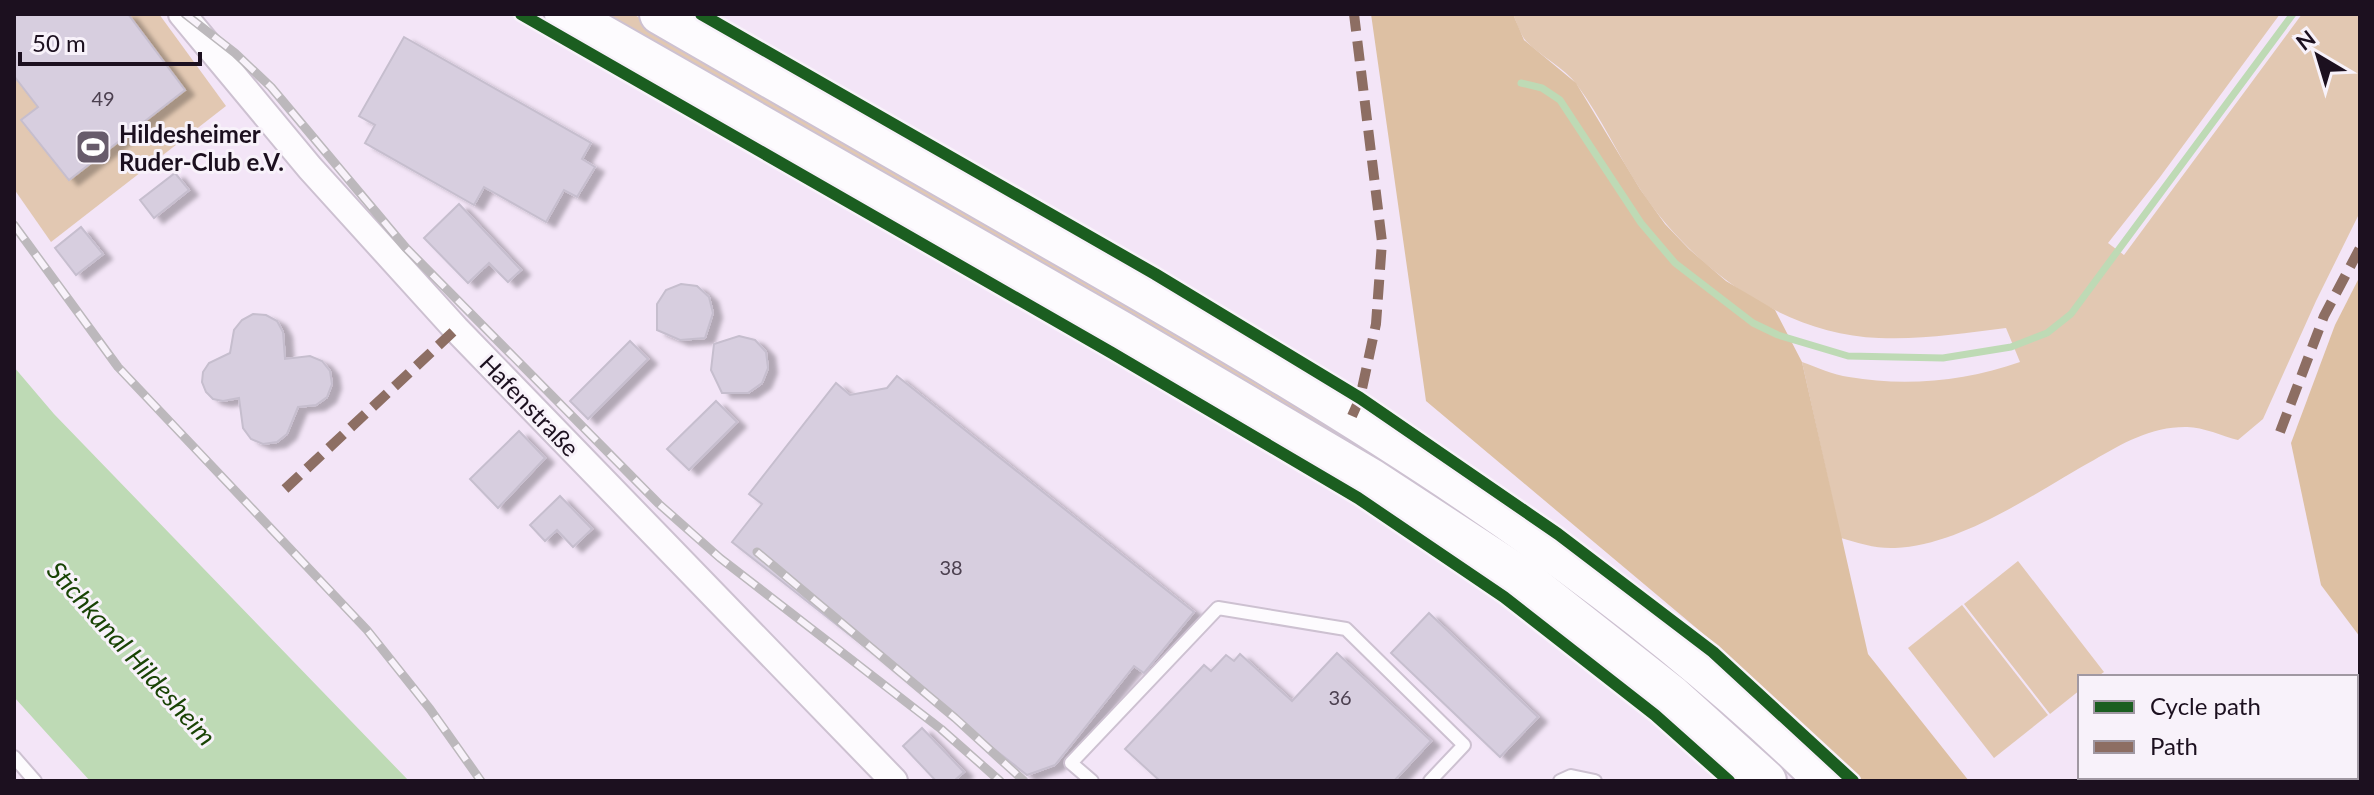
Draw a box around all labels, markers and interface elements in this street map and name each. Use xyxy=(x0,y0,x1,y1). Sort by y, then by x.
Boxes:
scale bar xyxy=(20,16,200,66)
north arrow xyxy=(2278,16,2358,96)
text: N xyxy=(2290,24,2320,56)
text: 50 m xyxy=(32,28,86,57)
house number: 49 xyxy=(91,86,115,110)
place label: Hildesheimer Ruder-Club e.V. xyxy=(119,119,284,176)
sports icon: Hildesheimer Ruder-Club e.V. xyxy=(74,128,112,166)
street label: Hafenstraße xyxy=(474,348,586,462)
water label: Stichkanal Hildesheim xyxy=(41,554,223,752)
house number: 38 xyxy=(939,555,963,579)
legend xyxy=(2078,675,2358,779)
house number: 36 xyxy=(1328,685,1352,709)
text: Cycle path xyxy=(2150,691,2261,720)
text: Path xyxy=(2150,731,2198,760)

